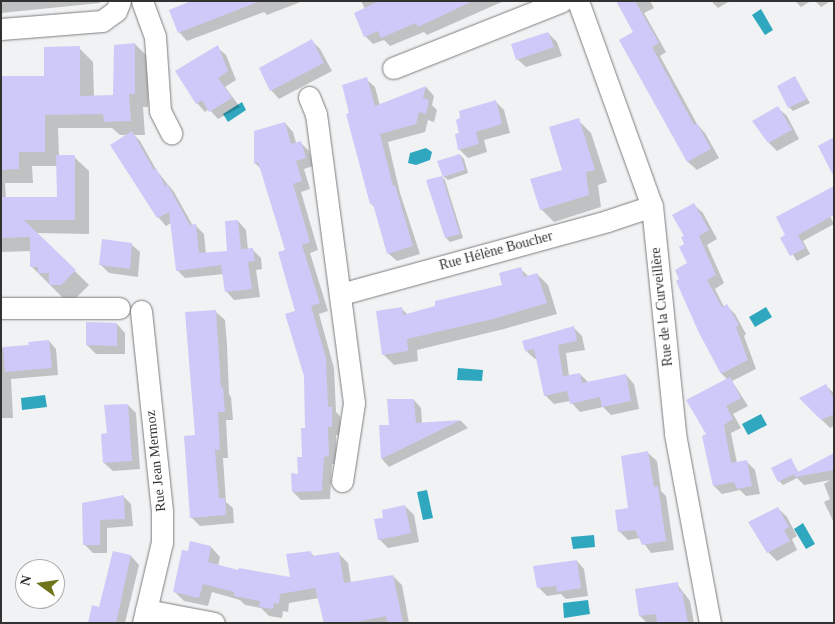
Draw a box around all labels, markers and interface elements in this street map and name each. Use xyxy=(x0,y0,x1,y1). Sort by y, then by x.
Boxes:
street label: Rue Hélène Boucher xyxy=(438,228,554,274)
street label: Rue de la Curveillère xyxy=(647,247,677,367)
street label: Rue Jean Mermoz xyxy=(142,409,170,513)
north arrow xyxy=(15,559,65,609)
text: N xyxy=(17,574,34,587)

